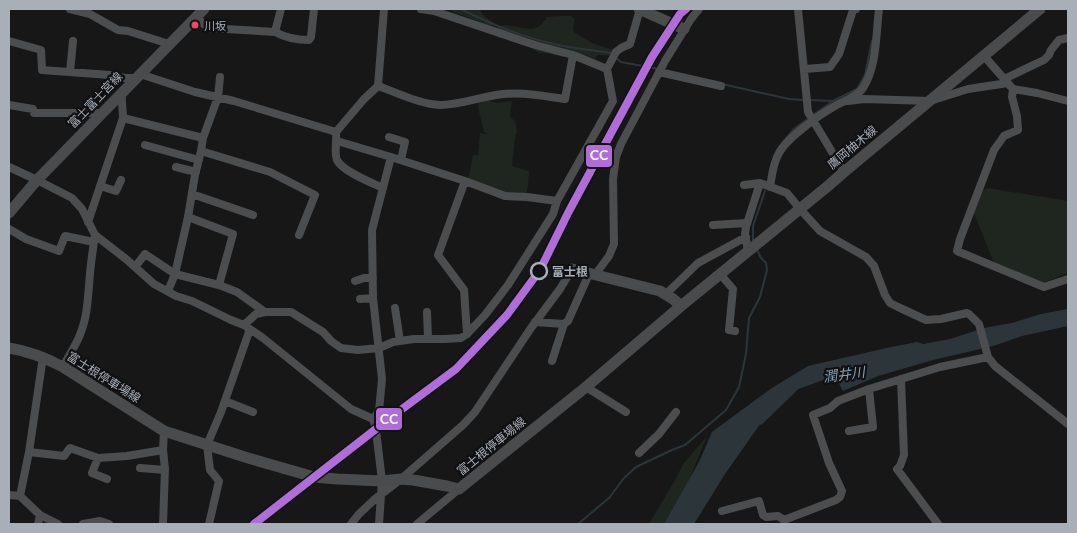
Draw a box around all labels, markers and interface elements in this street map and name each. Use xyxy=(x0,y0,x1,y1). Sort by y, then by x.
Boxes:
place label: 川坂 xyxy=(204,19,226,32)
marker: 川坂 xyxy=(190,20,200,30)
street label: 富士富士宮線 xyxy=(65,69,125,131)
street label: 鷹岡柚木線 xyxy=(824,122,880,172)
line badge: CC xyxy=(585,144,613,168)
text: CC xyxy=(590,146,609,163)
marker: 富士根 xyxy=(530,262,548,280)
place label: 富士根 xyxy=(552,264,588,279)
street label: 富士根停車場線 xyxy=(64,348,144,406)
water label: 潤井川 xyxy=(822,363,868,385)
line badge: CC xyxy=(375,407,403,431)
text: CC xyxy=(380,410,399,427)
street label: 富士根停車場線 xyxy=(454,414,528,478)

